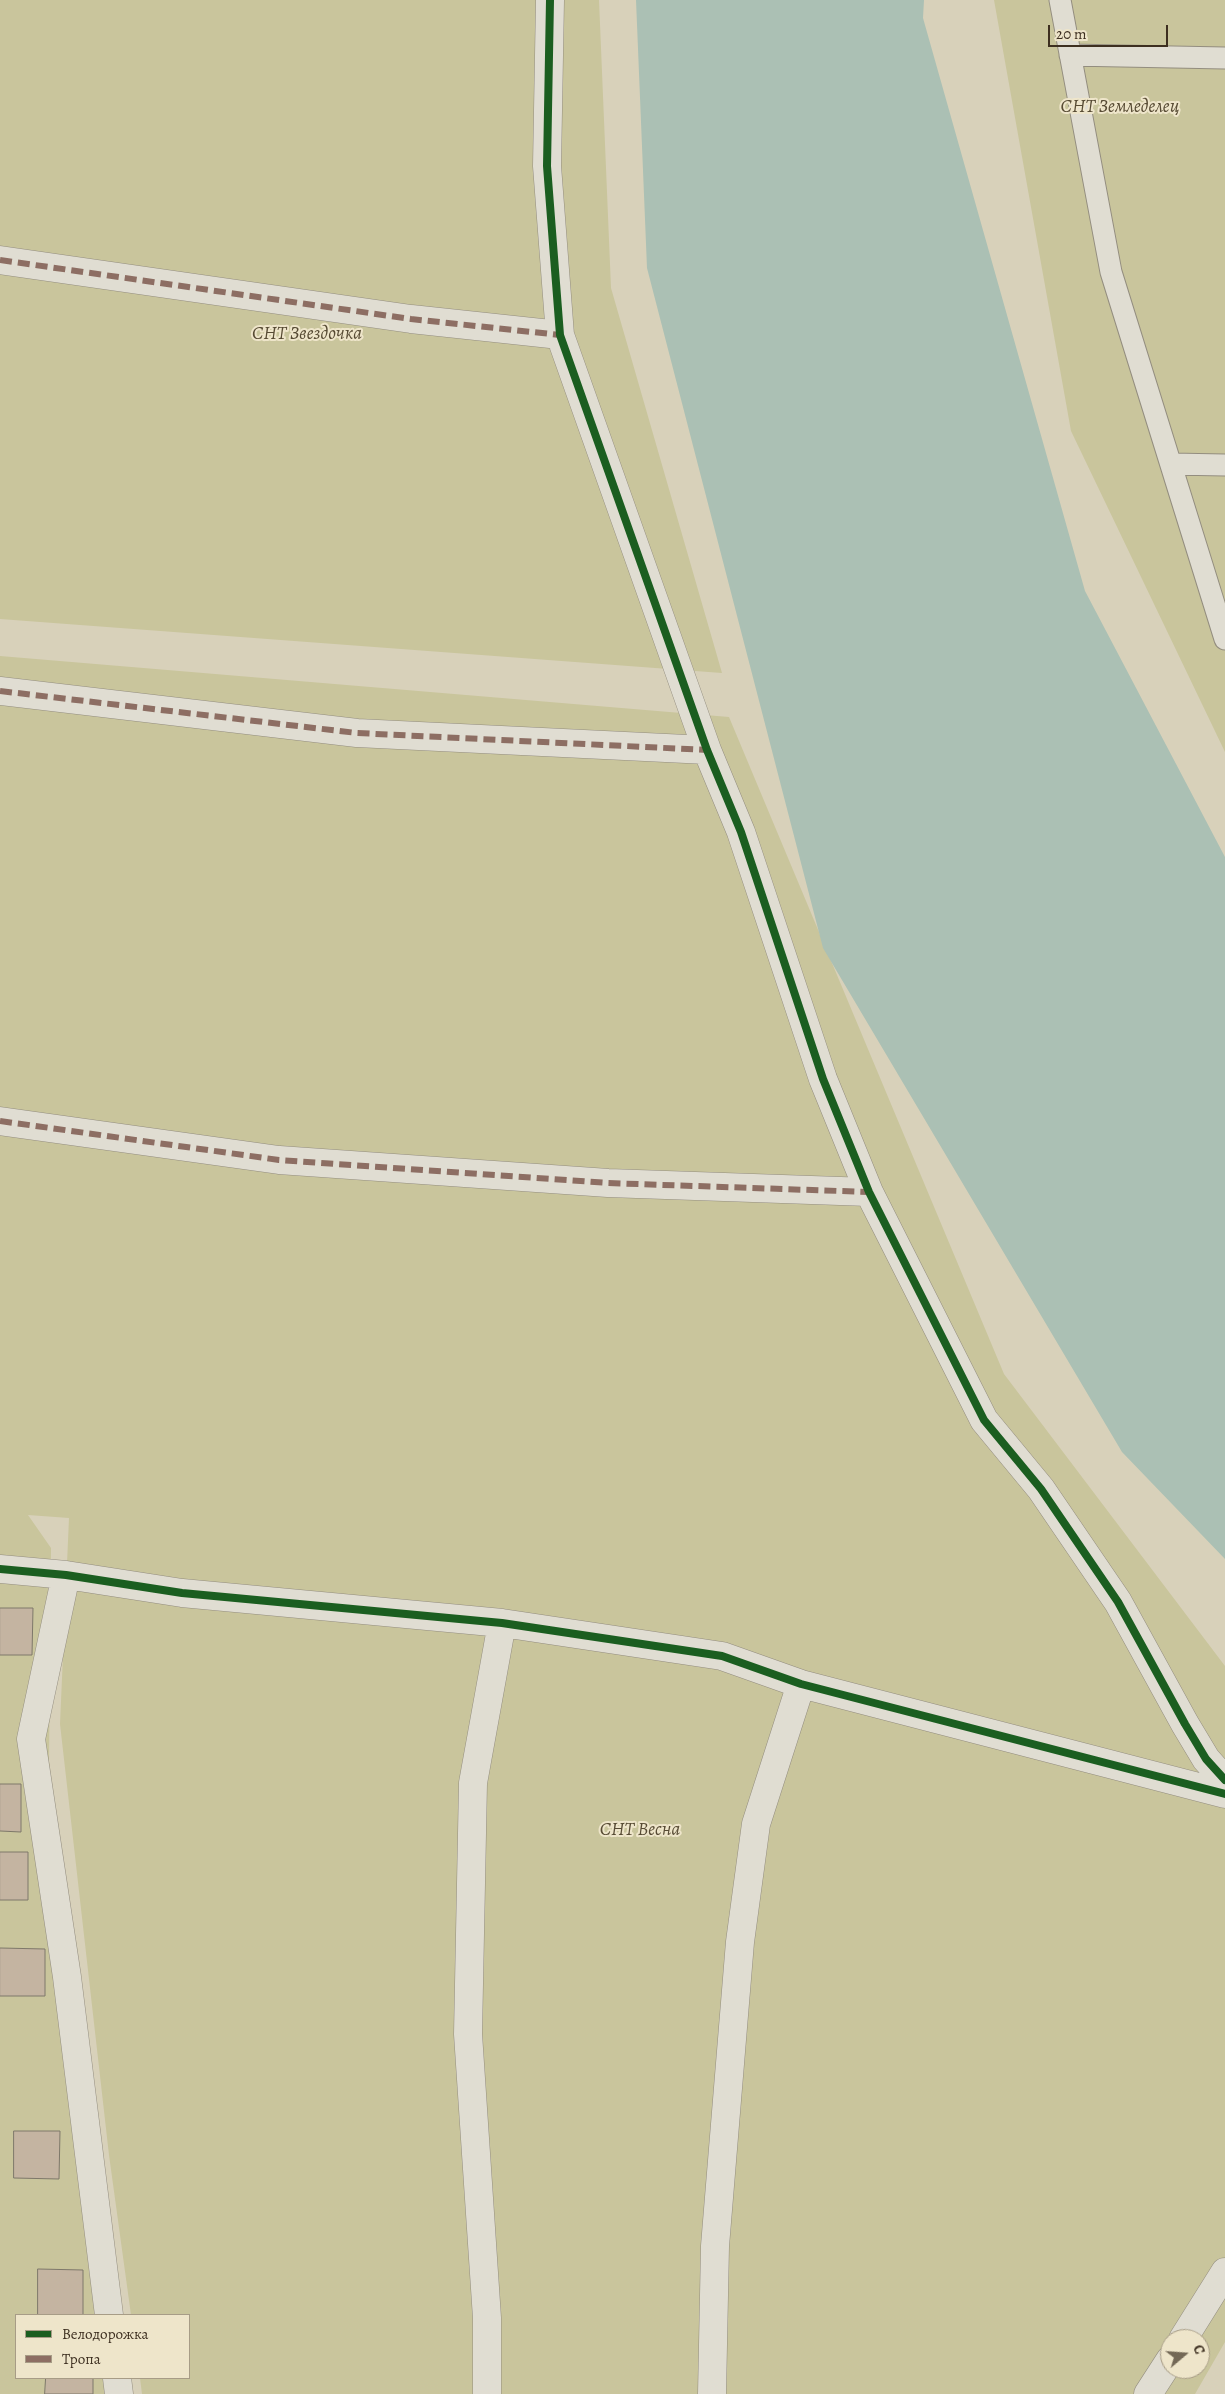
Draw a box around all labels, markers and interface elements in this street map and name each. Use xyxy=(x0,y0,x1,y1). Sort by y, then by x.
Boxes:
scale bar xyxy=(1050,15,1170,47)
text: 20 m xyxy=(1056,24,1087,44)
park label: СНТ Земледелец xyxy=(1061,96,1179,118)
park label: СНТ Звездочка xyxy=(252,323,362,345)
park label: СНТ Весна xyxy=(600,1819,680,1841)
legend xyxy=(15,2314,190,2379)
text: Велодорожка xyxy=(62,2324,149,2344)
north arrow xyxy=(1160,2329,1210,2379)
text: С xyxy=(1188,2342,1209,2357)
text: Тропа xyxy=(62,2349,101,2369)

